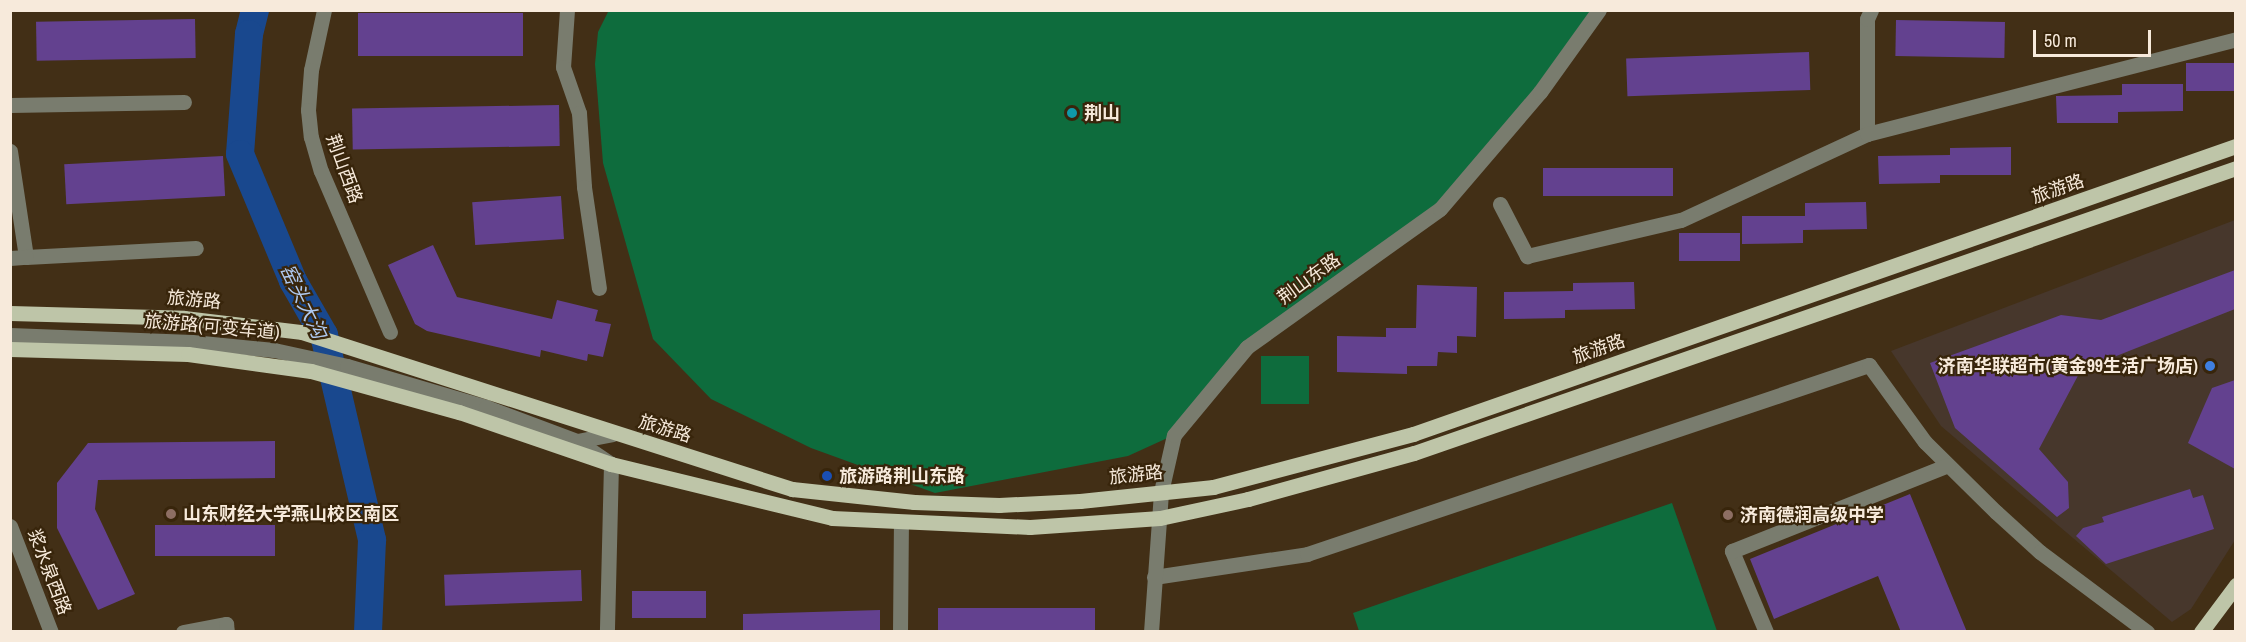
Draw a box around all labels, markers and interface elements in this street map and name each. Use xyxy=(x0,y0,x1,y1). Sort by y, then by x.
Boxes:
scale bar xyxy=(2036,18,2154,56)
text: 50 m xyxy=(2044,28,2077,53)
place label: 荆山 xyxy=(1084,102,1120,124)
marker: 荆山 xyxy=(1065,106,1079,120)
street label: 荆山西路 xyxy=(322,131,366,207)
street label: 旅游路 xyxy=(2029,170,2087,208)
street label: 荆山东路 xyxy=(1274,249,1344,309)
water label: 窑头大沟 xyxy=(276,260,332,342)
street label: 旅游路 xyxy=(166,287,222,313)
street label: 旅游路(可变车道) xyxy=(143,310,281,344)
street label: 旅游路 xyxy=(1570,330,1628,368)
place label: 济南华联超市(黄金99生活广场店) xyxy=(1938,355,2198,377)
marker: 济南华联超市(黄金99生活广场店) xyxy=(2203,359,2217,373)
street label: 旅游路 xyxy=(636,411,694,447)
street label: 旅游路 xyxy=(1108,461,1164,489)
place label: 旅游路荆山东路 xyxy=(839,465,965,487)
marker: 旅游路荆山东路 xyxy=(820,469,834,483)
place label: 山东财经大学燕山校区南区 xyxy=(183,503,399,525)
place label: 济南德润高级中学 xyxy=(1740,504,1884,526)
marker: 山东财经大学燕山校区南区 xyxy=(164,507,178,521)
marker: 济南德润高级中学 xyxy=(1721,508,1735,522)
street label: 浆水泉西路 xyxy=(23,526,75,618)

